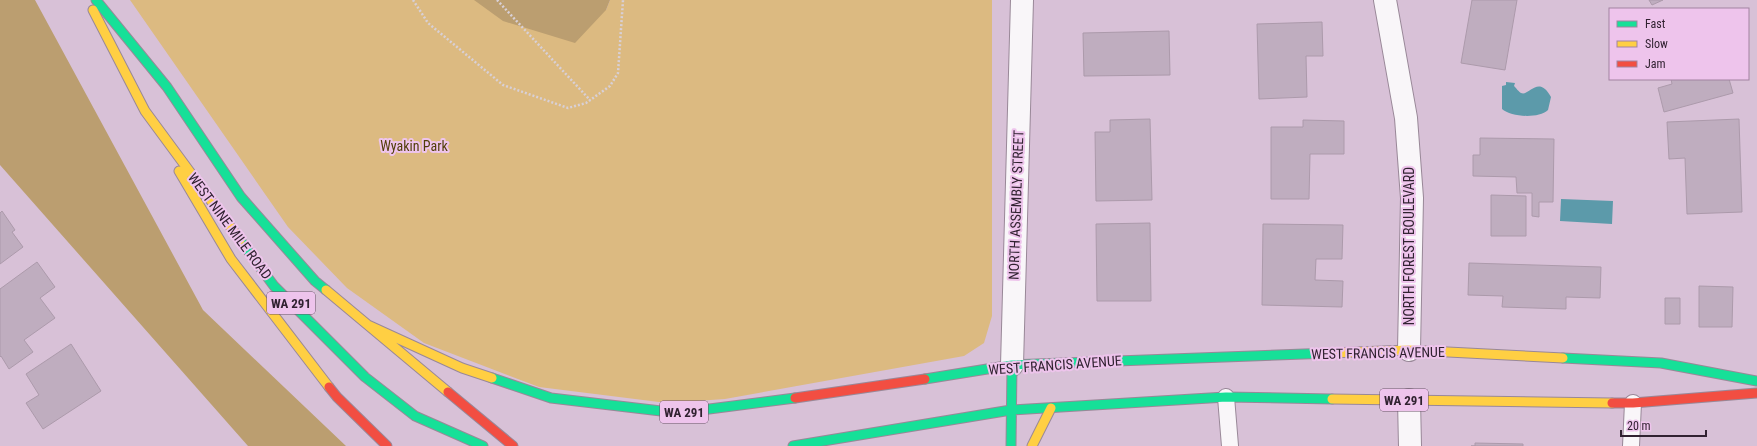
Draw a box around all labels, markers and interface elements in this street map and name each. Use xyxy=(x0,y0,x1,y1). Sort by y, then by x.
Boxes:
legend xyxy=(1609,8,1749,80)
text: Fast xyxy=(1645,17,1666,31)
text: Slow xyxy=(1645,37,1668,51)
text: Jam xyxy=(1645,57,1666,71)
street label: NORTH ASSEMBLY STREET xyxy=(1005,130,1027,280)
park label: Wyakin Park xyxy=(380,138,448,154)
street label: NORTH FOREST BOULEVARD xyxy=(1401,167,1417,325)
street label: WEST NINE MILE ROAD xyxy=(185,170,275,282)
road number: WA 291 xyxy=(267,292,315,314)
street label: WEST FRANCIS AVENUE xyxy=(1311,344,1445,362)
street label: WEST FRANCIS AVENUE xyxy=(988,352,1122,378)
road number: WA 291 xyxy=(1380,389,1428,411)
road number: WA 291 xyxy=(660,401,708,423)
scale bar xyxy=(1621,412,1706,438)
text: 20 m xyxy=(1627,419,1651,433)

